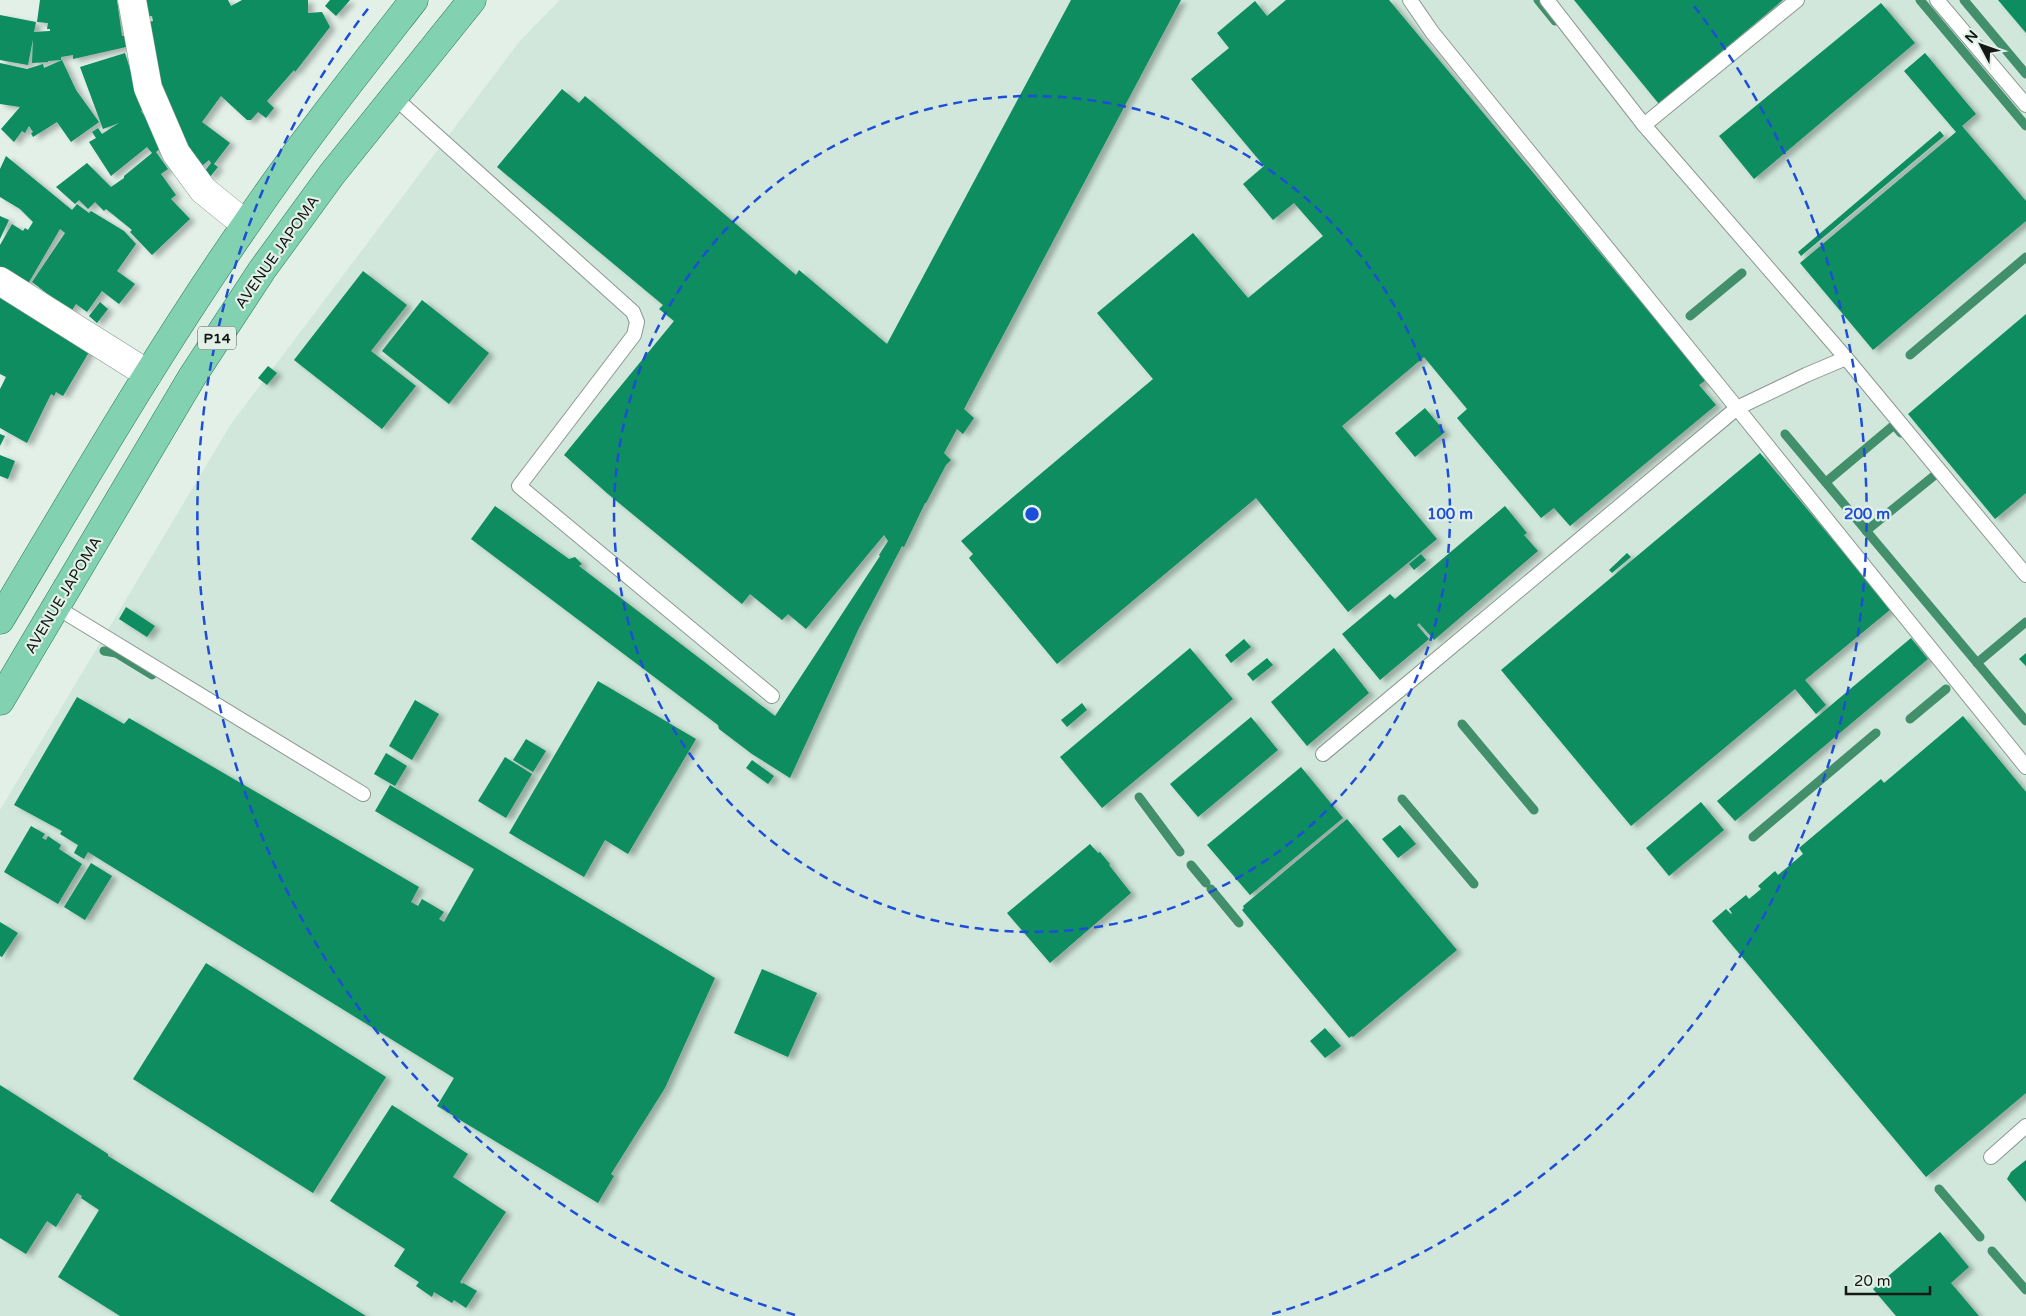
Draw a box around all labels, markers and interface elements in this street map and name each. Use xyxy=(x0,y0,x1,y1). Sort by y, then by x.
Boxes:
north arrow xyxy=(1956,20,2006,70)
text: N xyxy=(1961,27,1982,47)
street label: AVENUE JAPOMA xyxy=(231,192,323,312)
road number: P14 xyxy=(198,326,236,349)
centre of rings xyxy=(1023,505,1041,523)
text: 100 m xyxy=(1427,505,1473,523)
text: 200 m xyxy=(1844,505,1890,523)
street label: AVENUE JAPOMA xyxy=(21,533,105,657)
scale bar xyxy=(1846,1264,1930,1296)
text: 20 m xyxy=(1854,1272,1891,1290)

